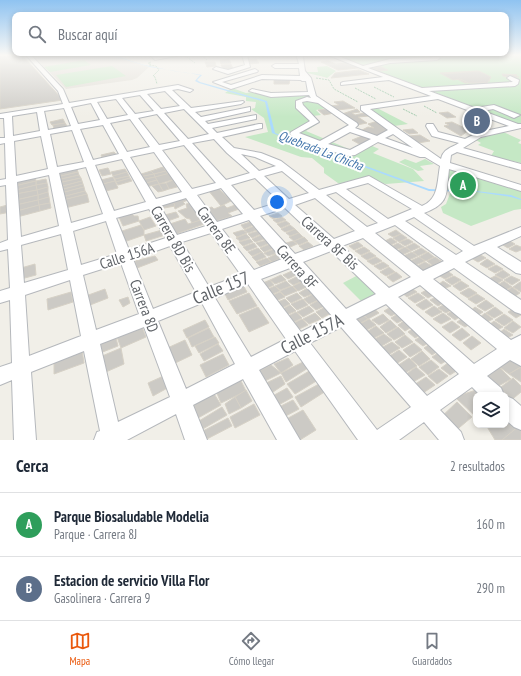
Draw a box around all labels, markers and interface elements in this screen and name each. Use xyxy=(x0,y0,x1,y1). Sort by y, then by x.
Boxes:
search box xyxy=(12,12,509,56)
icon: search xyxy=(26,23,48,45)
text: Buscar aquí xyxy=(58,25,118,44)
pin: B xyxy=(464,106,490,136)
water label: Quebrada La Chicha xyxy=(276,127,366,175)
pin: A xyxy=(450,170,476,200)
your location xyxy=(267,192,287,212)
street label: Carrera 8D Bis xyxy=(147,202,200,275)
street label: Carrera 8E xyxy=(193,202,240,257)
street label: Carrera 8F Bis xyxy=(297,212,363,274)
street label: Calle 156A xyxy=(97,237,157,273)
street label: Carrera 8F xyxy=(272,241,322,293)
street label: Calle 157 xyxy=(189,266,253,309)
street label: Carrera 8D xyxy=(126,277,163,335)
street label: Calle 157A xyxy=(277,308,347,359)
map controls xyxy=(473,392,509,428)
button: layers xyxy=(473,392,509,428)
text: Cerca xyxy=(16,455,49,477)
text: 2 resultados xyxy=(450,458,505,475)
text: Parque Biosaludable Modelia xyxy=(54,507,209,526)
text: A xyxy=(26,516,32,533)
text: 160 m xyxy=(476,516,505,533)
text: Parque · Carrera 8J xyxy=(54,526,137,543)
text: Estacion de servicio Villa Flor xyxy=(54,571,209,590)
text: B xyxy=(26,580,32,597)
text: 290 m xyxy=(476,580,505,597)
text: Gasolinera · Carrera 9 xyxy=(54,590,150,607)
tab: Mapa xyxy=(69,630,91,668)
tab: Cómo llegar xyxy=(229,630,274,668)
tab: Guardados xyxy=(412,630,452,668)

